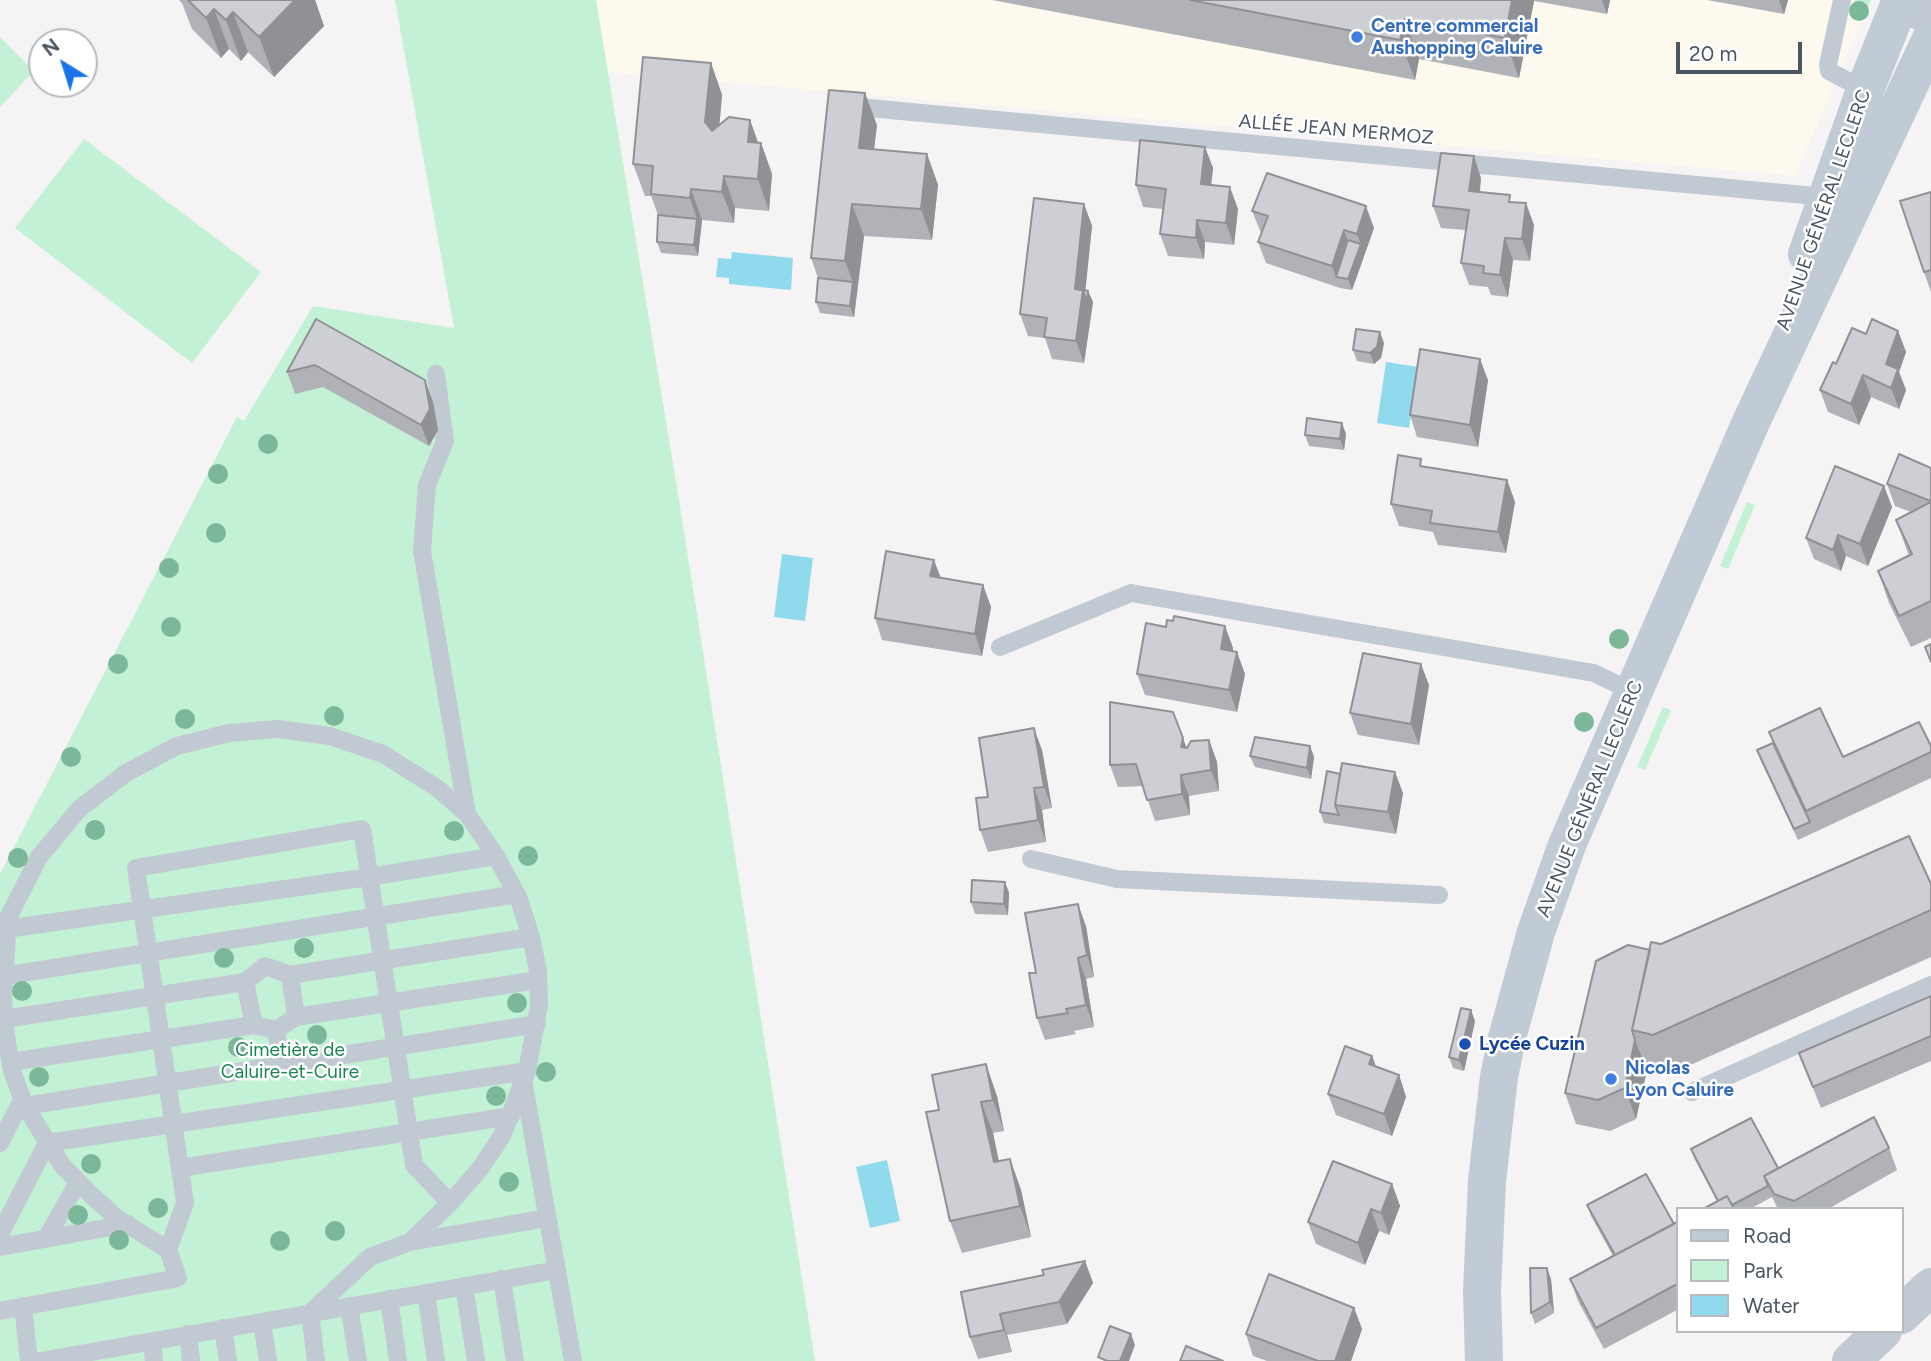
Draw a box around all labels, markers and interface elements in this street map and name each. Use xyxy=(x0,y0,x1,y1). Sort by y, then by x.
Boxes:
place label: Centre commercial Aushopping Caluire xyxy=(1371,15,1543,59)
north arrow xyxy=(28,28,98,98)
scale bar xyxy=(1679,28,1805,72)
marker: Centre commercial Aushopping Caluire xyxy=(1349,29,1365,45)
text: N xyxy=(38,34,64,61)
text: 20 m xyxy=(1689,41,1737,66)
street label: AVENUE GÉNÉRAL LECLERC xyxy=(1772,87,1876,333)
street label: ALLÉE JEAN MERMOZ xyxy=(1238,110,1434,150)
street label: AVENUE GÉNÉRAL LECLERC xyxy=(1532,677,1648,921)
place label: Lycée Cuzin xyxy=(1479,1033,1585,1055)
marker: Lycée Cuzin xyxy=(1457,1036,1473,1052)
park label: Cimetière de Caluire-et-Cuire xyxy=(221,1039,359,1083)
place label: Nicolas Lyon Caluire xyxy=(1625,1057,1734,1101)
marker: Nicolas Lyon Caluire xyxy=(1603,1071,1619,1087)
legend xyxy=(1675,1207,1903,1333)
text: Road xyxy=(1743,1223,1791,1248)
text: Park xyxy=(1743,1258,1783,1283)
text: Water xyxy=(1743,1293,1799,1318)

